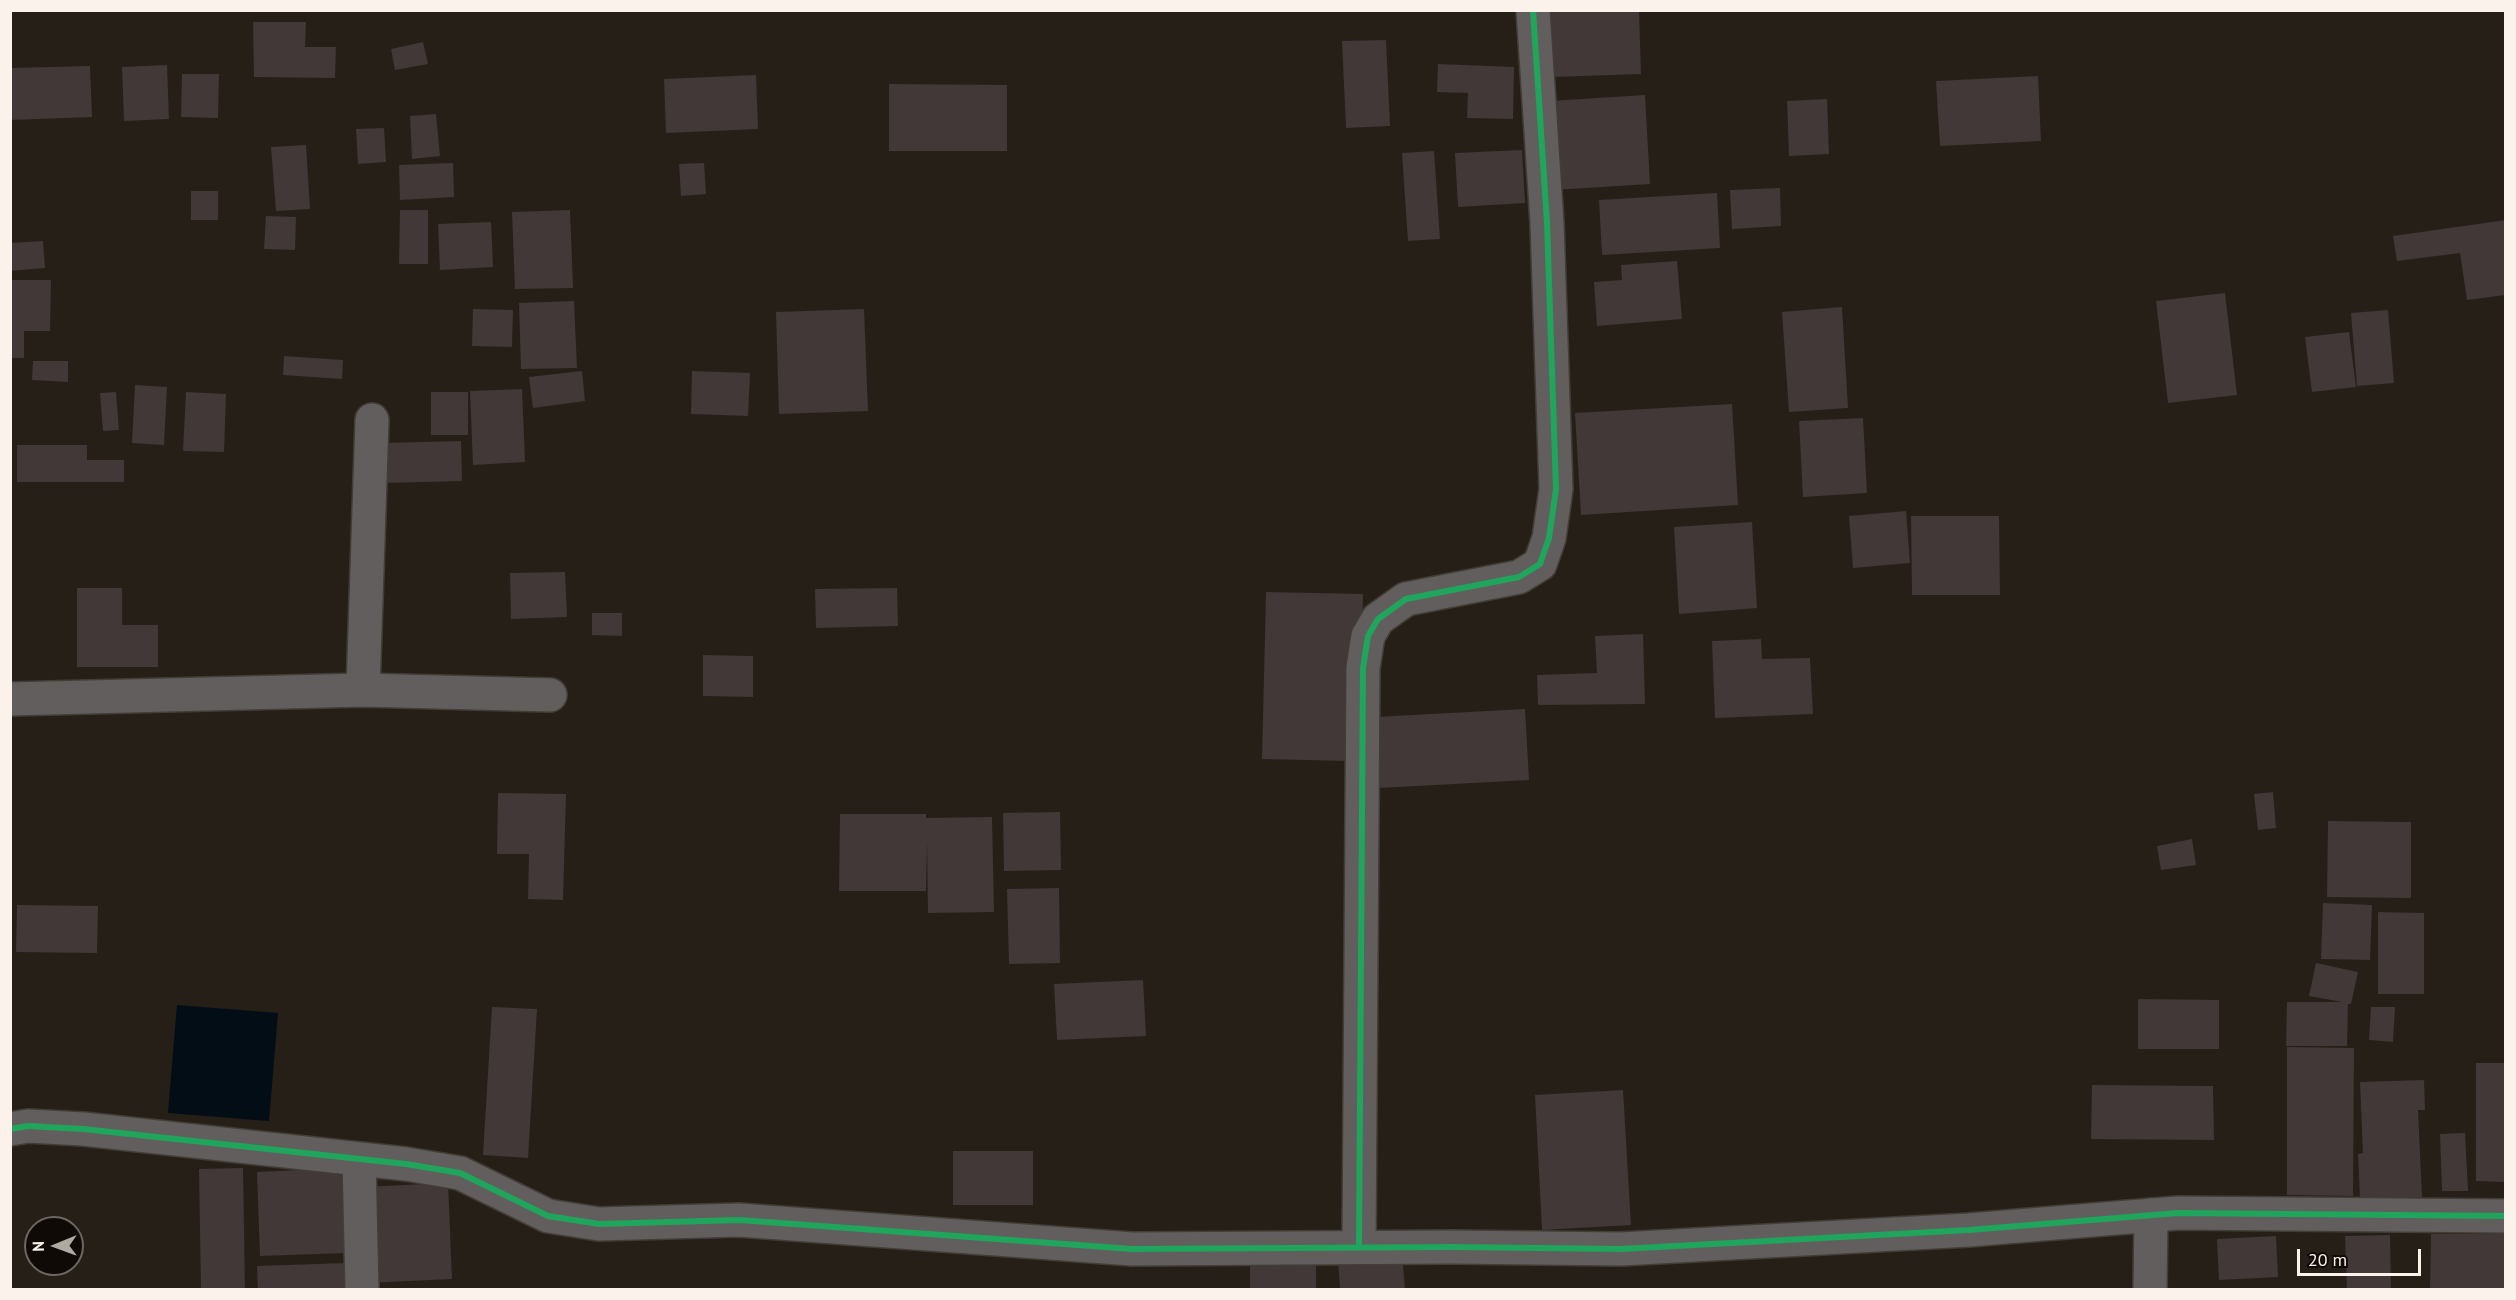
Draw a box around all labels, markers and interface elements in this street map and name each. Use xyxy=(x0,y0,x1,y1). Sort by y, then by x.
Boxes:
north arrow xyxy=(24,1216,84,1276)
scale bar xyxy=(2300,1237,2424,1275)
text: N xyxy=(28,1241,48,1252)
text: 20 m xyxy=(2308,1248,2347,1271)

